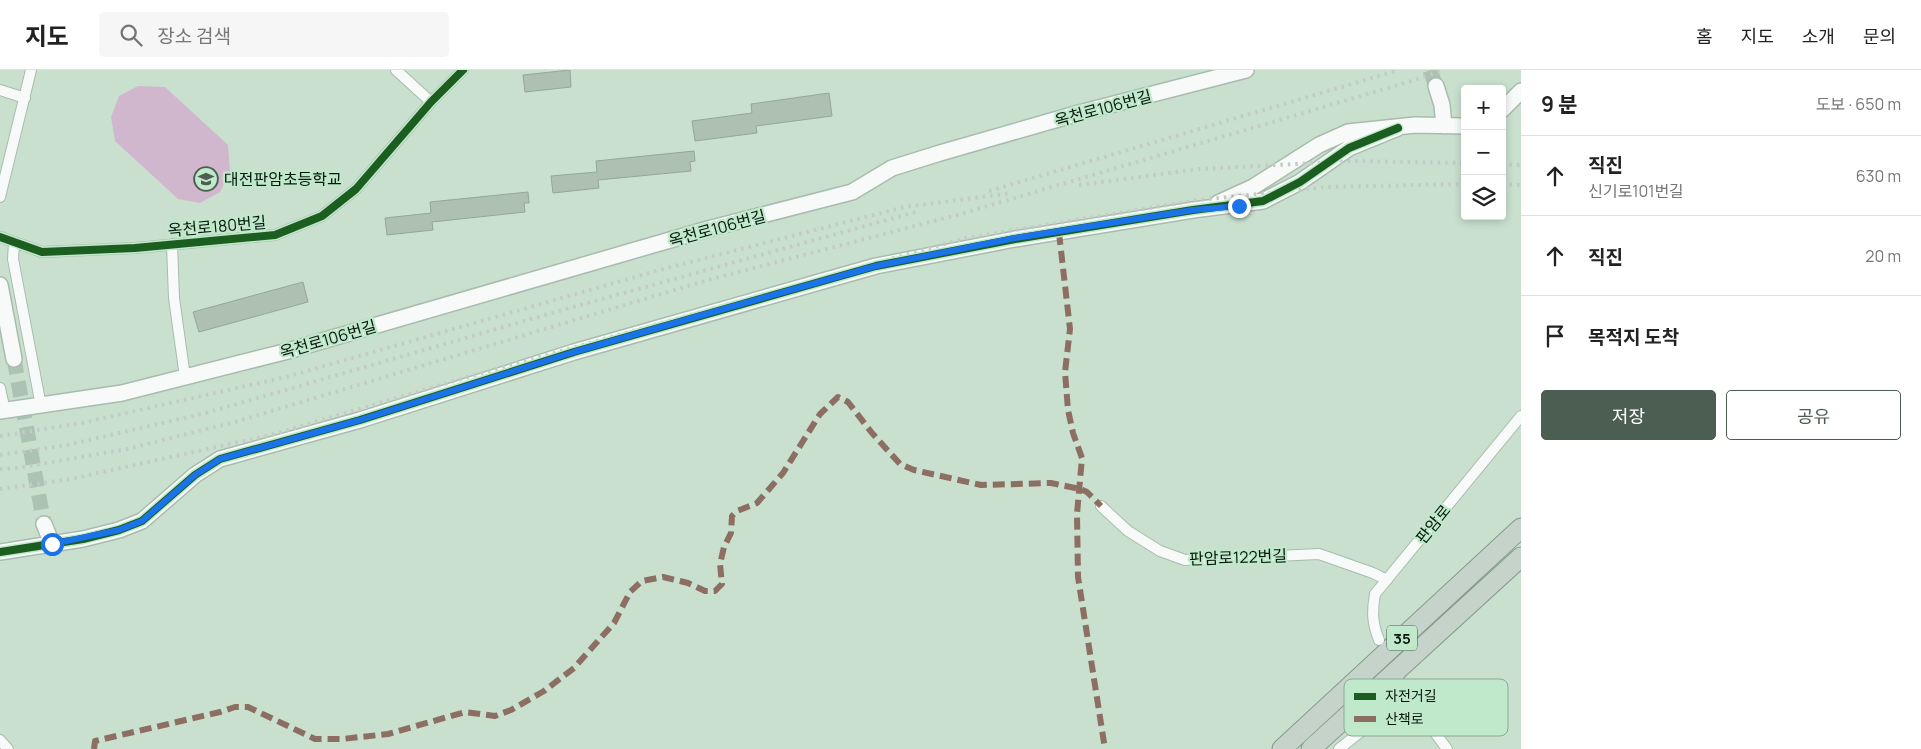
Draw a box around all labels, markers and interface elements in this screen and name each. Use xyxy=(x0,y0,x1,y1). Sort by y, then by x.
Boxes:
search box xyxy=(99,12,449,57)
text: 지도 xyxy=(25,19,69,52)
icon: search xyxy=(117,21,145,49)
text: 장소 검색 xyxy=(157,23,231,49)
text: 홈 xyxy=(1696,24,1713,48)
text: 지도 xyxy=(1741,24,1774,48)
text: 소개 xyxy=(1802,24,1835,48)
text: 문의 xyxy=(1863,24,1896,48)
street label: 옥천로106번길 xyxy=(1052,84,1154,132)
map controls xyxy=(1461,85,1506,220)
button: + xyxy=(1461,85,1506,130)
text: 9 분 xyxy=(1541,90,1578,118)
text: 도보 · 650 m xyxy=(1816,93,1901,115)
button: − xyxy=(1461,130,1506,175)
text: 직진 xyxy=(1588,152,1623,178)
icon: ahead xyxy=(1541,162,1569,190)
text: 630 m xyxy=(1856,165,1901,187)
school or university icon: 대전판암초등학교 xyxy=(193,166,219,192)
place label: 대전판암초등학교 xyxy=(224,168,342,190)
button: layers xyxy=(1461,175,1506,220)
text: 신기로101번길 xyxy=(1588,180,1684,202)
route end xyxy=(1228,195,1251,218)
street label: 옥천로106번길 xyxy=(666,204,768,252)
street label: 옥천로180번길 xyxy=(167,211,267,241)
icon: ahead xyxy=(1541,242,1569,270)
text: 직진 xyxy=(1588,244,1623,270)
text: 20 m xyxy=(1865,245,1901,267)
street label: 옥천로106번길 xyxy=(277,315,379,363)
icon: arrive xyxy=(1541,322,1569,350)
text: 목적지 도착 xyxy=(1588,324,1679,350)
button: 저장 xyxy=(1541,390,1716,440)
button: 공유 xyxy=(1726,390,1901,440)
street label: 판암로 xyxy=(1411,500,1456,548)
route start xyxy=(41,533,64,556)
street label: 판암로122번길 xyxy=(1189,544,1287,570)
road number: 35 xyxy=(1387,626,1417,650)
legend xyxy=(1344,679,1508,736)
text: 자전거길 xyxy=(1385,686,1437,705)
text: 산책로 xyxy=(1385,709,1424,728)

